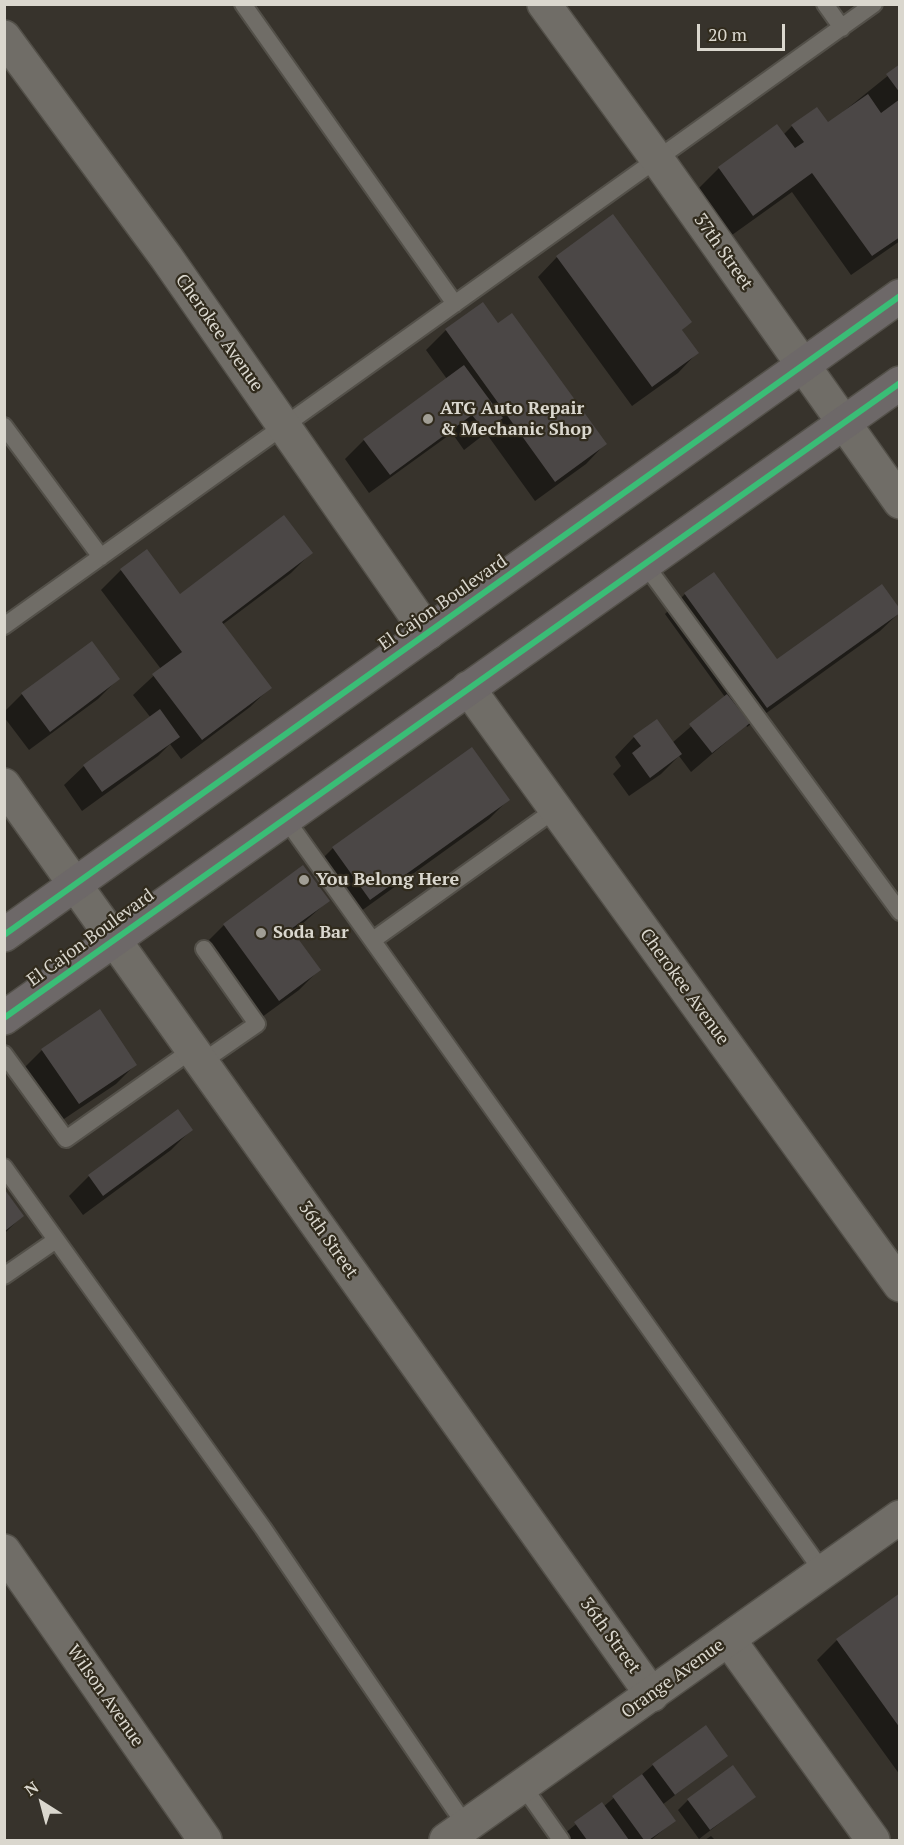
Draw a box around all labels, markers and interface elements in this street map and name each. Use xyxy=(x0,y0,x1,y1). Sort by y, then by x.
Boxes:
scale bar xyxy=(700,12,788,50)
text: 20 m xyxy=(708,22,747,46)
street label: 37th Street xyxy=(689,210,757,294)
street label: Cherokee Avenue xyxy=(170,270,268,396)
place label: ATG Auto Repair & Mechanic Shop xyxy=(440,398,592,440)
marker: ATG Auto Repair & Mechanic Shop xyxy=(421,412,435,426)
street label: El Cajon Boulevard xyxy=(375,551,511,655)
place label: You Belong Here xyxy=(316,869,459,891)
marker: You Belong Here xyxy=(297,873,311,887)
street label: El Cajon Boulevard xyxy=(23,885,159,991)
place label: Soda Bar xyxy=(273,922,349,944)
street label: Cherokee Avenue xyxy=(635,925,733,1049)
marker: Soda Bar xyxy=(254,926,268,940)
street label: 36th Street xyxy=(294,1197,362,1283)
street label: 36th Street xyxy=(575,1594,645,1678)
street label: Orange Avenue xyxy=(617,1634,729,1724)
street label: Wilson Avenue xyxy=(62,1641,148,1751)
north arrow xyxy=(12,1773,72,1833)
text: N xyxy=(20,1776,43,1801)

